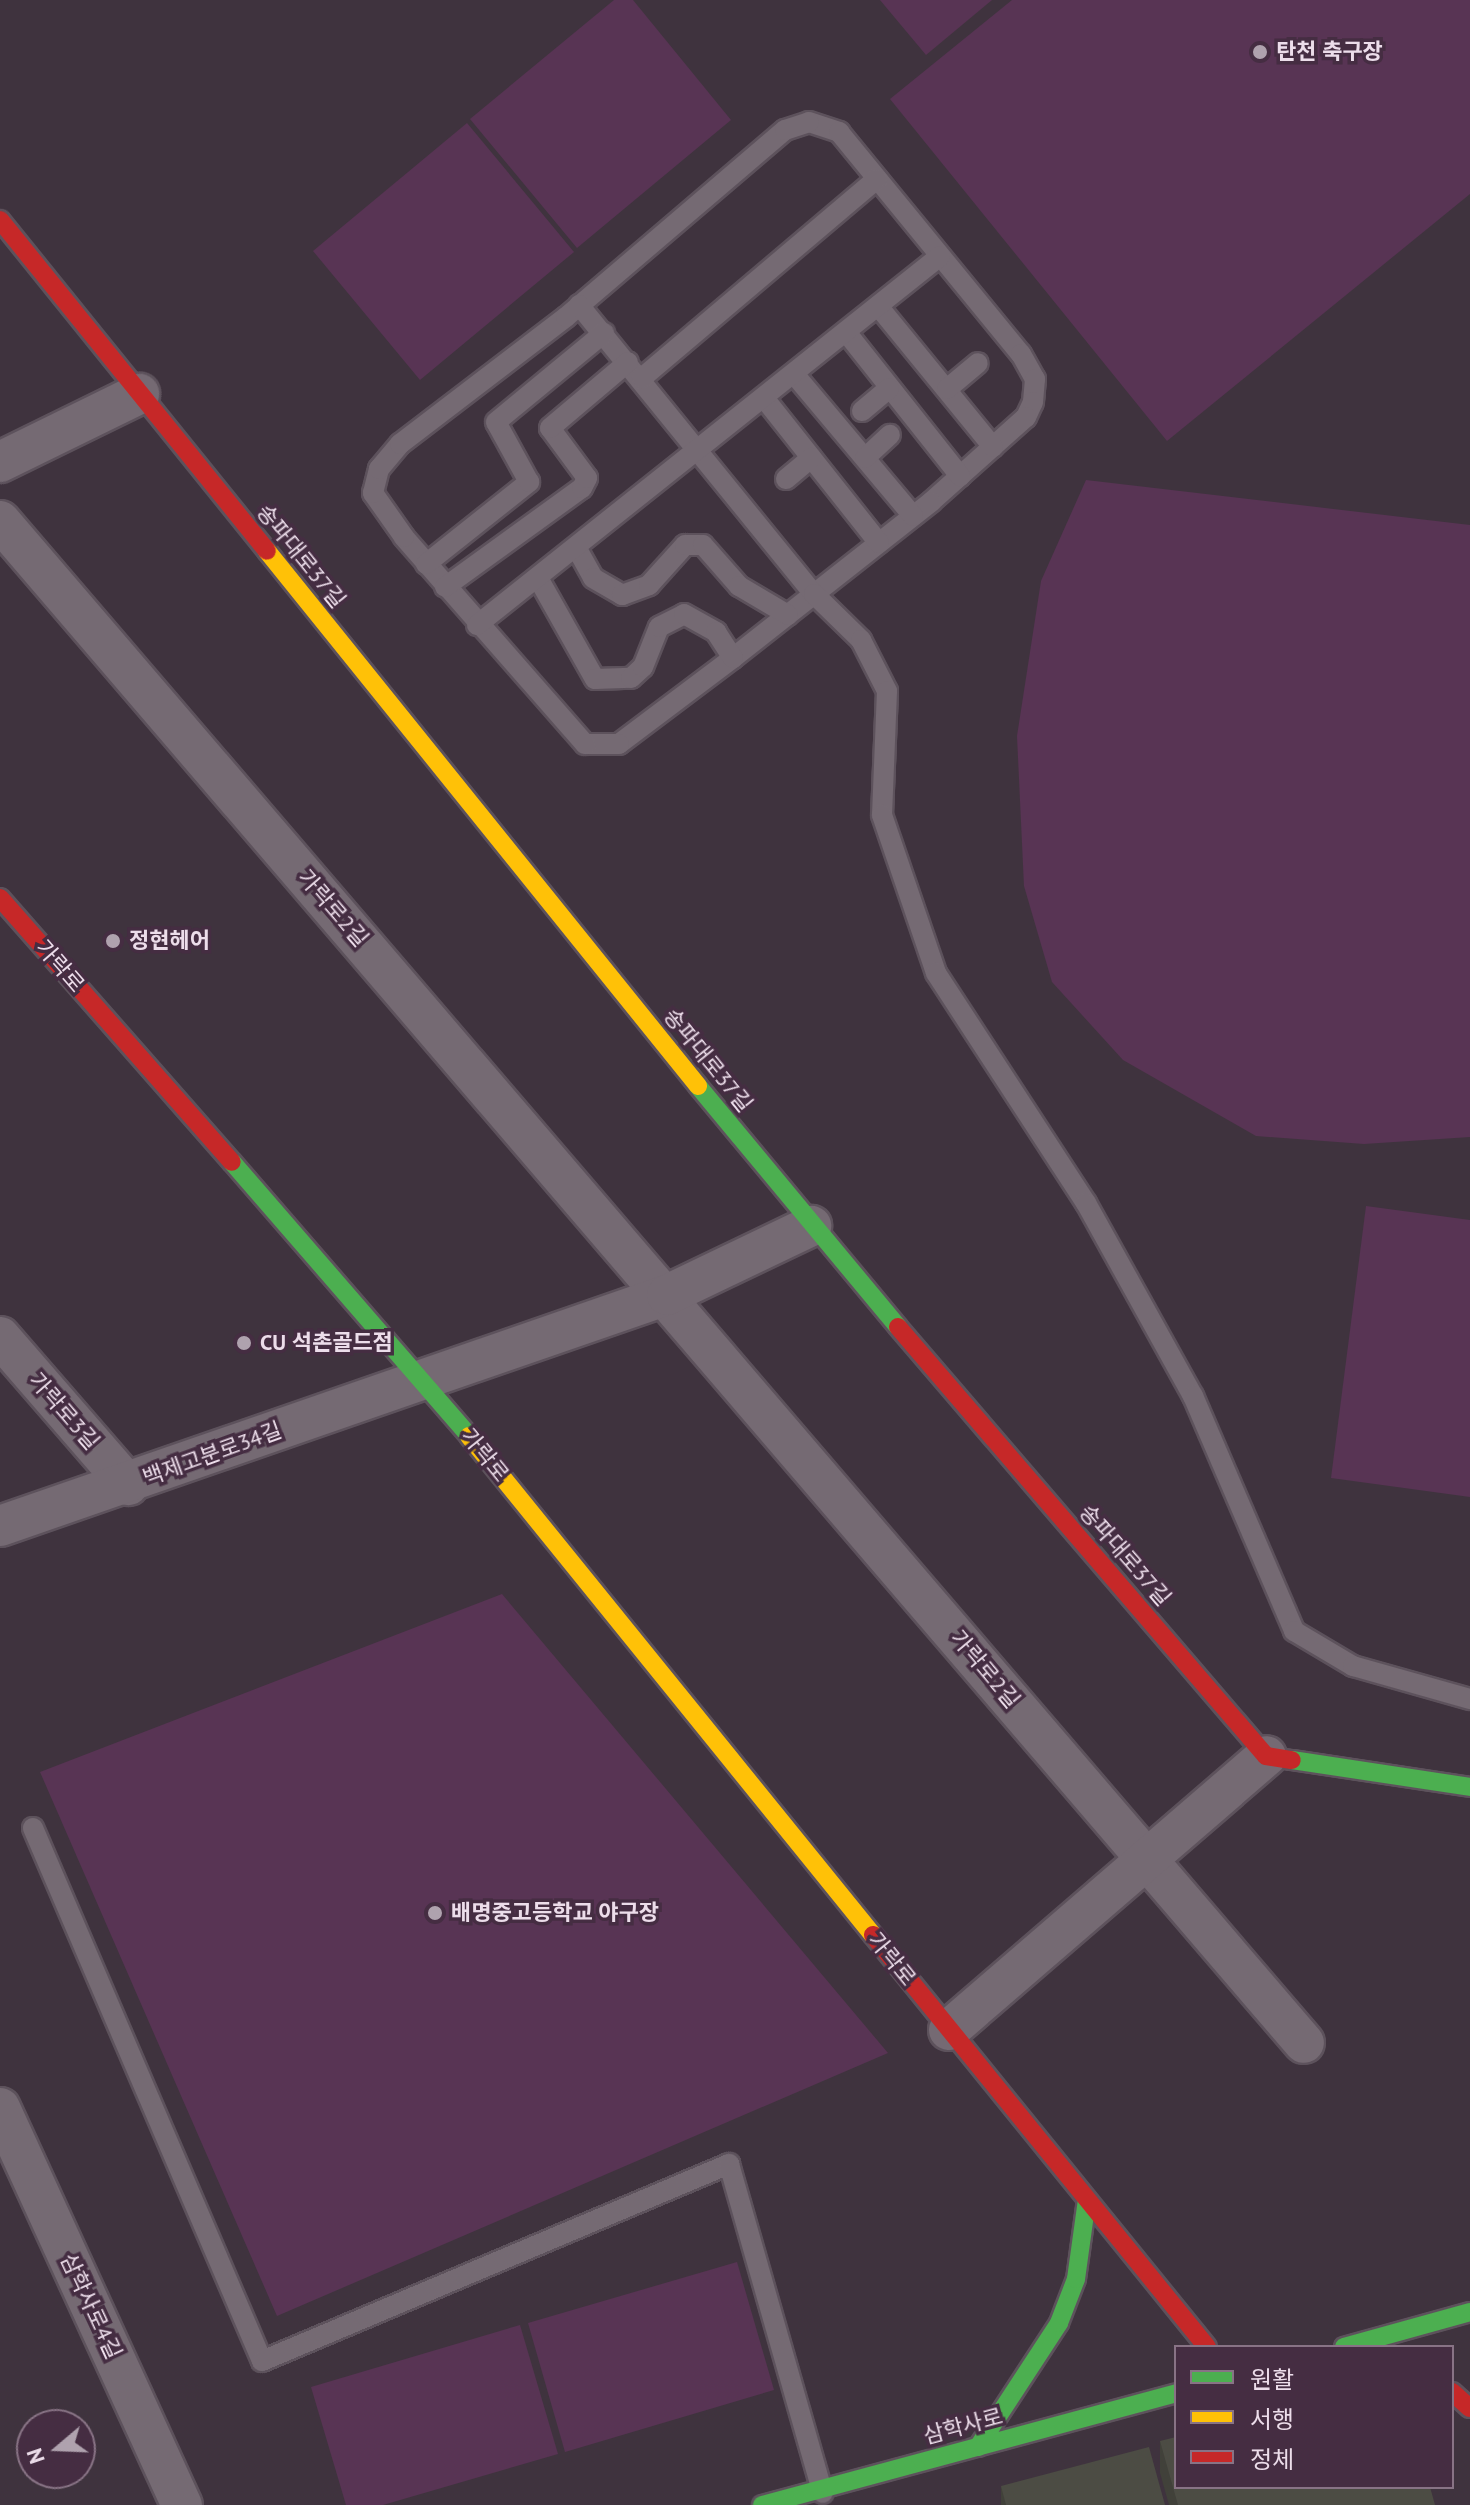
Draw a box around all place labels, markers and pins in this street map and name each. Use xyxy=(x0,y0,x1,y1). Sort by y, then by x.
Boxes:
place label: 탄천 축구장 xyxy=(1276,39,1383,65)
marker: 탄천 축구장 xyxy=(1251,43,1269,61)
place label: 정현헤어 xyxy=(129,928,210,954)
marker: 정현헤어 xyxy=(104,932,122,950)
place label: CU 석촌골드점 xyxy=(260,1330,393,1356)
marker: CU 석촌골드점 xyxy=(235,1334,253,1352)
place label: 배명중고등학교 야구장 xyxy=(451,1900,659,1926)
marker: 배명중고등학교 야구장 xyxy=(426,1904,444,1922)

